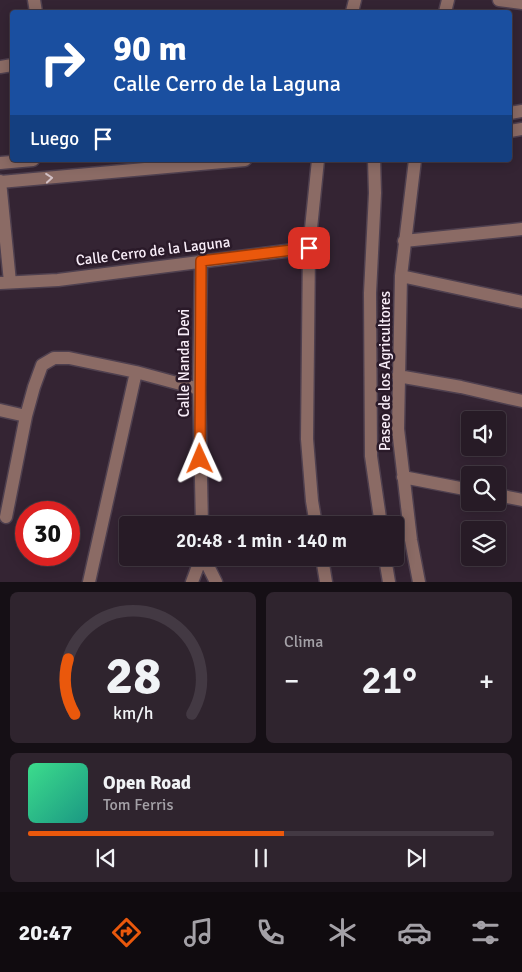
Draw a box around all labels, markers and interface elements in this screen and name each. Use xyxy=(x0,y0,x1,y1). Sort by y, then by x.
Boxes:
text: 90 m xyxy=(113,27,187,70)
icon: right xyxy=(30,30,95,95)
text: Calle Cerro de la Laguna xyxy=(113,70,341,97)
icon: arrive xyxy=(89,125,117,153)
text: Luego xyxy=(30,127,79,151)
one-way arrow xyxy=(45,173,53,184)
pin xyxy=(288,227,330,269)
street label: Calle Cerro de la Laguna xyxy=(75,233,231,269)
icon: arrive xyxy=(295,234,323,262)
street label: Paseo de los Agricultores xyxy=(376,291,394,451)
street label: Calle Nanda Devi xyxy=(175,309,193,417)
map controls xyxy=(461,411,506,566)
button: sound xyxy=(461,411,506,456)
position arrow xyxy=(173,432,225,484)
button: search xyxy=(461,466,506,511)
speed limit sign: 30 xyxy=(15,501,80,566)
button: layers xyxy=(461,521,506,566)
text: 20:48 · 1 min · 140 m xyxy=(176,529,347,553)
text: Clima xyxy=(284,632,323,652)
text: 28 xyxy=(105,644,161,708)
text: 21° xyxy=(361,657,417,704)
text: − xyxy=(284,664,299,698)
text: + xyxy=(479,664,494,698)
text: km/h xyxy=(113,702,153,724)
text: Open Road xyxy=(103,771,191,795)
text: Tom Ferris xyxy=(103,795,173,815)
icon: previous xyxy=(92,844,120,872)
icon: pause xyxy=(247,844,275,872)
icon: next xyxy=(402,844,430,872)
icon: directions xyxy=(109,915,144,950)
icon: music xyxy=(181,915,216,950)
icon: phone xyxy=(253,915,288,950)
icon: climate xyxy=(325,915,360,950)
icon: car xyxy=(397,915,432,950)
icon: filters xyxy=(468,915,503,950)
text: 20:47 xyxy=(18,919,72,946)

